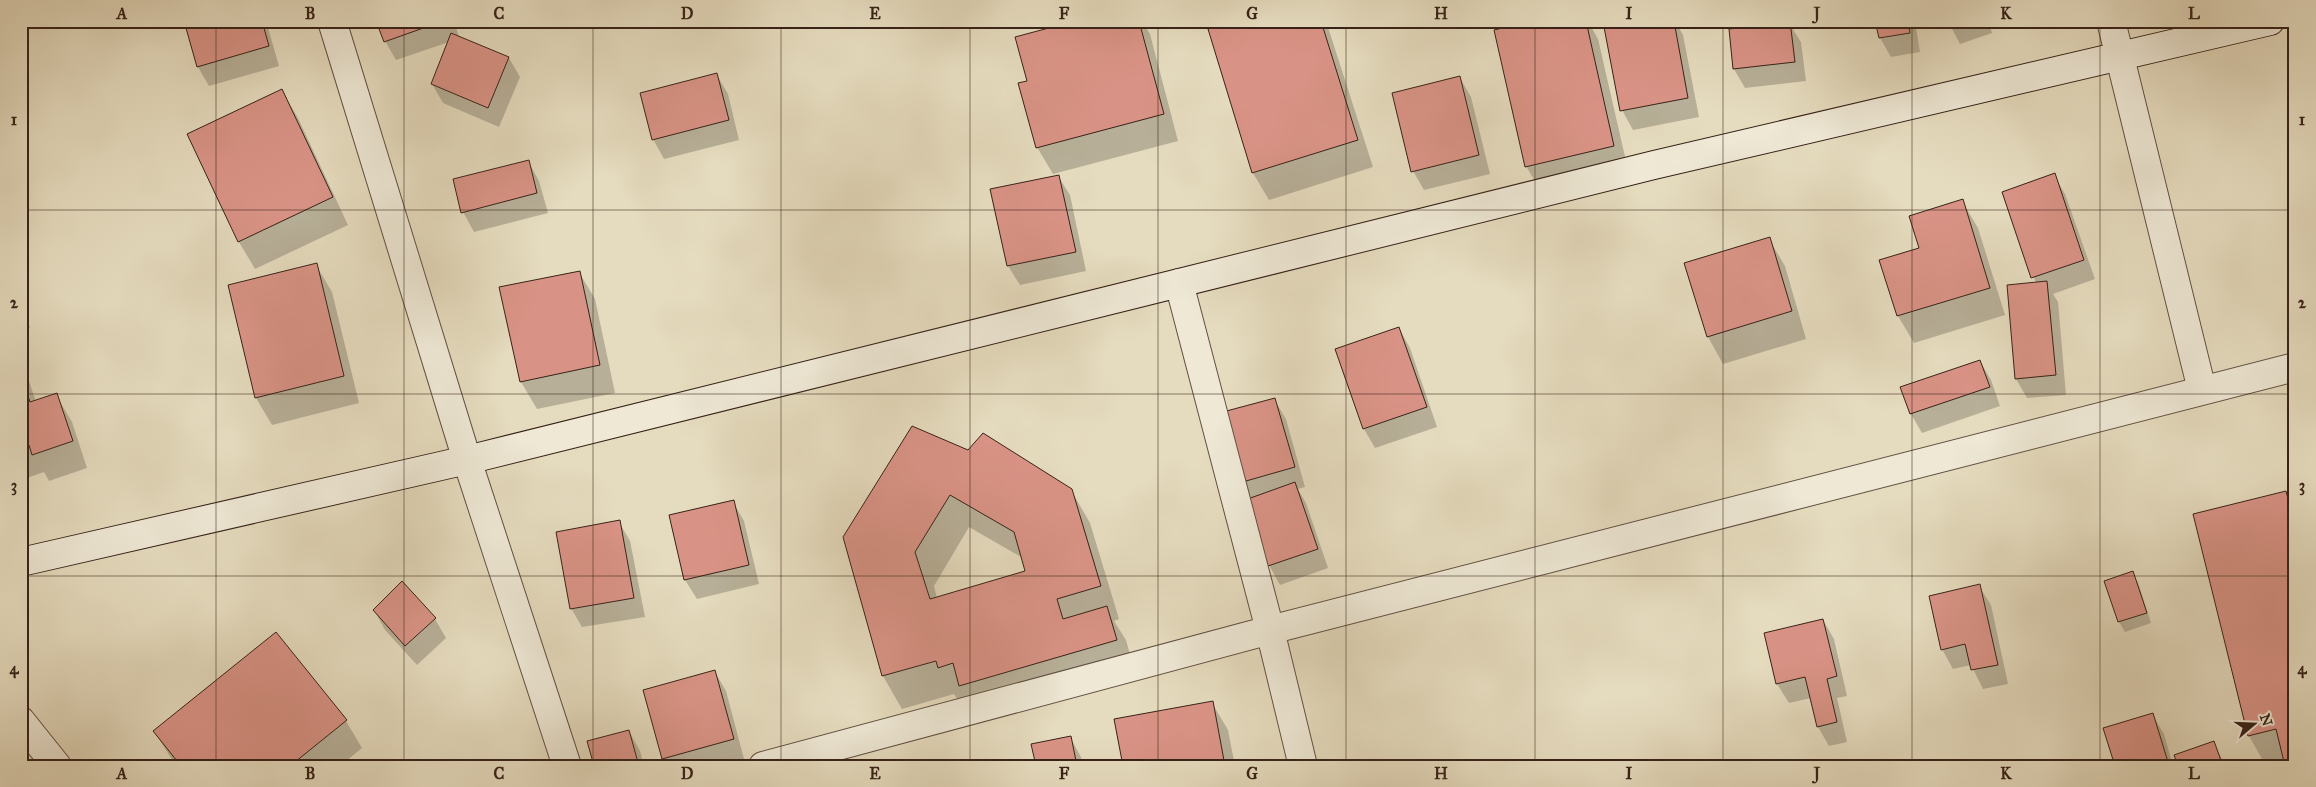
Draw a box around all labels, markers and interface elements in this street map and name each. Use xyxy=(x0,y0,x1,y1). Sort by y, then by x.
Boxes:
text: A xyxy=(116,4,128,23)
text: B xyxy=(305,4,315,23)
text: C xyxy=(494,4,505,23)
text: D xyxy=(681,4,694,23)
text: E xyxy=(869,4,881,23)
text: F xyxy=(1059,4,1070,23)
text: G xyxy=(1246,4,1258,23)
text: H xyxy=(1434,4,1448,23)
text: I xyxy=(1626,4,1633,23)
text: J xyxy=(1812,4,1821,24)
text: K xyxy=(2000,4,2012,23)
text: L xyxy=(2188,4,2200,23)
text: 1 xyxy=(11,110,18,129)
text: 1 xyxy=(2299,110,2306,129)
text: 2 xyxy=(10,293,19,312)
text: 2 xyxy=(2298,293,2307,312)
text: 3 xyxy=(11,476,17,496)
text: 3 xyxy=(2299,476,2305,496)
text: 4 xyxy=(10,659,20,679)
text: 4 xyxy=(2298,659,2308,679)
north arrow xyxy=(2228,700,2278,750)
text: N xyxy=(2256,712,2276,728)
text: A xyxy=(116,764,128,783)
text: B xyxy=(305,764,315,783)
text: C xyxy=(494,764,505,783)
text: D xyxy=(681,764,694,783)
text: E xyxy=(869,764,881,783)
text: F xyxy=(1059,764,1070,783)
text: G xyxy=(1246,764,1258,783)
text: H xyxy=(1434,764,1448,783)
text: I xyxy=(1626,764,1633,783)
text: J xyxy=(1812,764,1821,784)
text: K xyxy=(2000,764,2012,783)
text: L xyxy=(2188,764,2200,783)

